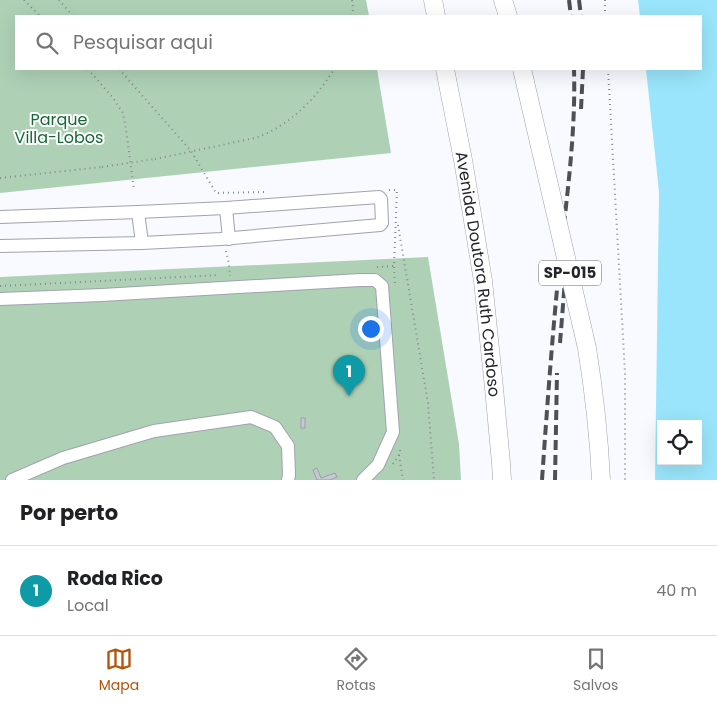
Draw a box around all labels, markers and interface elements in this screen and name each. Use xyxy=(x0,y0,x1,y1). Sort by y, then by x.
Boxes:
search box xyxy=(15,15,702,70)
icon: search xyxy=(33,29,61,57)
text: Pesquisar aqui xyxy=(73,29,213,56)
park label: Parque Villa-Lobos xyxy=(15,108,103,149)
street label: Avenida Doutora Ruth Cardoso xyxy=(450,149,506,398)
road number: SP-015 xyxy=(539,260,601,286)
your location xyxy=(358,316,384,342)
pin: 1 xyxy=(333,355,365,396)
map controls xyxy=(657,420,702,465)
button: locate xyxy=(657,420,702,465)
text: Por perto xyxy=(20,498,118,527)
text: Roda Rico xyxy=(67,565,163,592)
text: 1 xyxy=(33,579,39,602)
text: 40 m xyxy=(656,579,697,602)
text: Local xyxy=(67,594,109,617)
tab: Mapa xyxy=(99,645,139,696)
tab: Rotas xyxy=(336,645,376,696)
tab: Salvos xyxy=(573,645,618,696)

